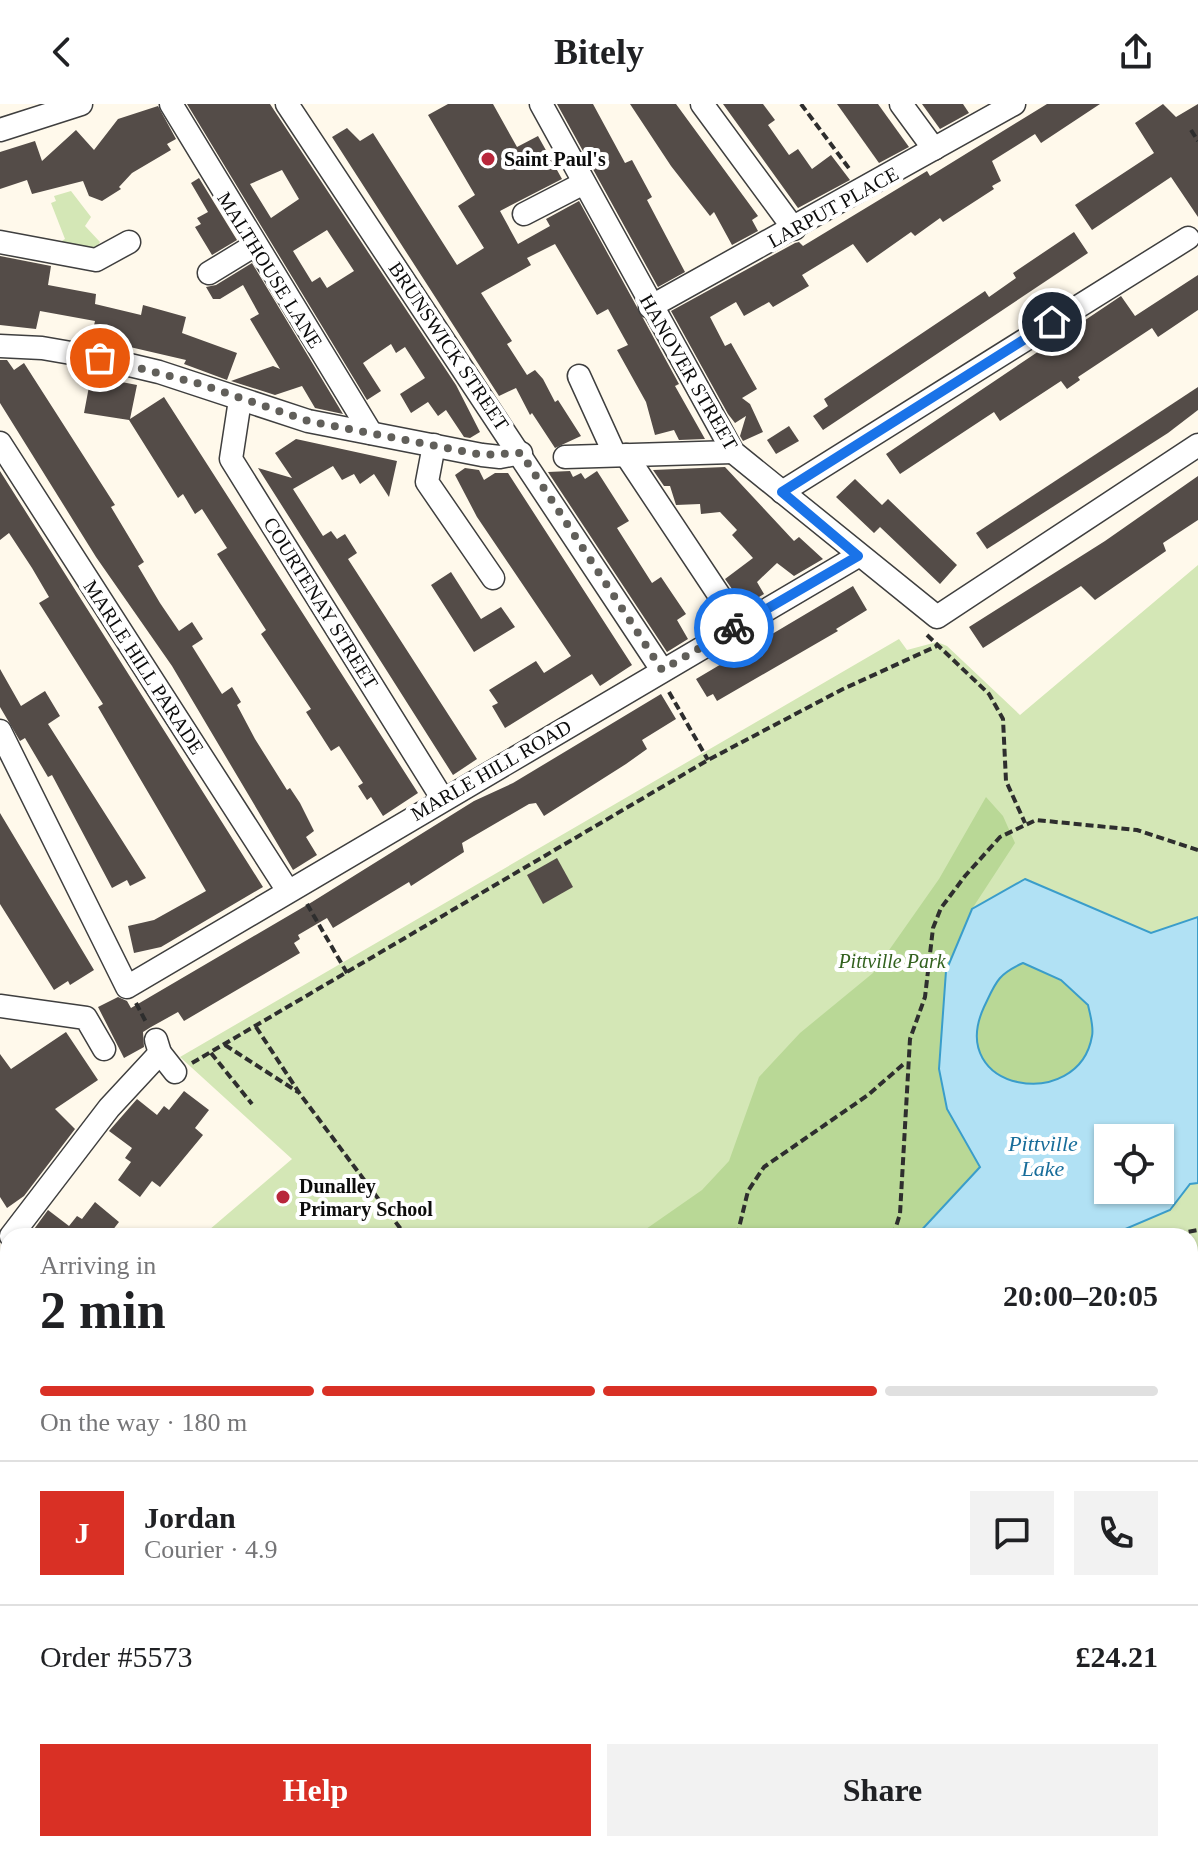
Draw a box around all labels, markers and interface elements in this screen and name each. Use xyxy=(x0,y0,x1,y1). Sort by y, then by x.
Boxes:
icon: back xyxy=(40,30,84,74)
icon: share xyxy=(1114,30,1158,74)
text: Bitely xyxy=(554,32,644,72)
place label: Saint Paul's xyxy=(504,148,606,170)
marker: Saint Paul's xyxy=(479,150,497,168)
street label: LARPUT PLACE xyxy=(764,162,902,252)
street label: MALTHOUSE LANE xyxy=(213,188,327,352)
street label: BRUNSWICK STREET xyxy=(384,258,514,434)
pin xyxy=(1018,288,1086,356)
street label: HANOVER STREET xyxy=(635,290,743,454)
icon: home xyxy=(1030,300,1074,344)
pin xyxy=(66,324,134,392)
icon: bag xyxy=(78,336,122,380)
street label: COURTENAY STREET xyxy=(259,513,383,693)
street label: MARLE HILL PARADE xyxy=(80,576,208,758)
courier xyxy=(694,588,774,668)
icon: bike xyxy=(712,606,756,650)
street label: MARLE HILL ROAD xyxy=(407,715,575,825)
park label: Pittville Park xyxy=(837,950,947,972)
map controls xyxy=(1094,1124,1174,1204)
button: locate xyxy=(1094,1124,1174,1204)
water label: Pittville Lake xyxy=(1007,1131,1078,1181)
place label: Dunalley Primary School xyxy=(299,1175,433,1221)
marker: Dunalley Primary School xyxy=(274,1188,292,1206)
text: Arriving in xyxy=(40,1251,156,1280)
text: 20:00–20:05 xyxy=(1003,1279,1158,1312)
text: 2 min xyxy=(40,1282,166,1339)
text: On the way · 180 m xyxy=(40,1408,247,1437)
button: chat xyxy=(970,1491,1054,1575)
button: phone xyxy=(1074,1491,1158,1575)
text: Jordan xyxy=(144,1501,236,1534)
text: J xyxy=(75,1516,90,1549)
text: Courier · 4.9 xyxy=(144,1535,278,1564)
text: Order #5573 xyxy=(40,1640,192,1673)
text: £24.21 xyxy=(1076,1640,1158,1673)
button: Help xyxy=(40,1744,591,1836)
button: Share xyxy=(607,1744,1158,1836)

